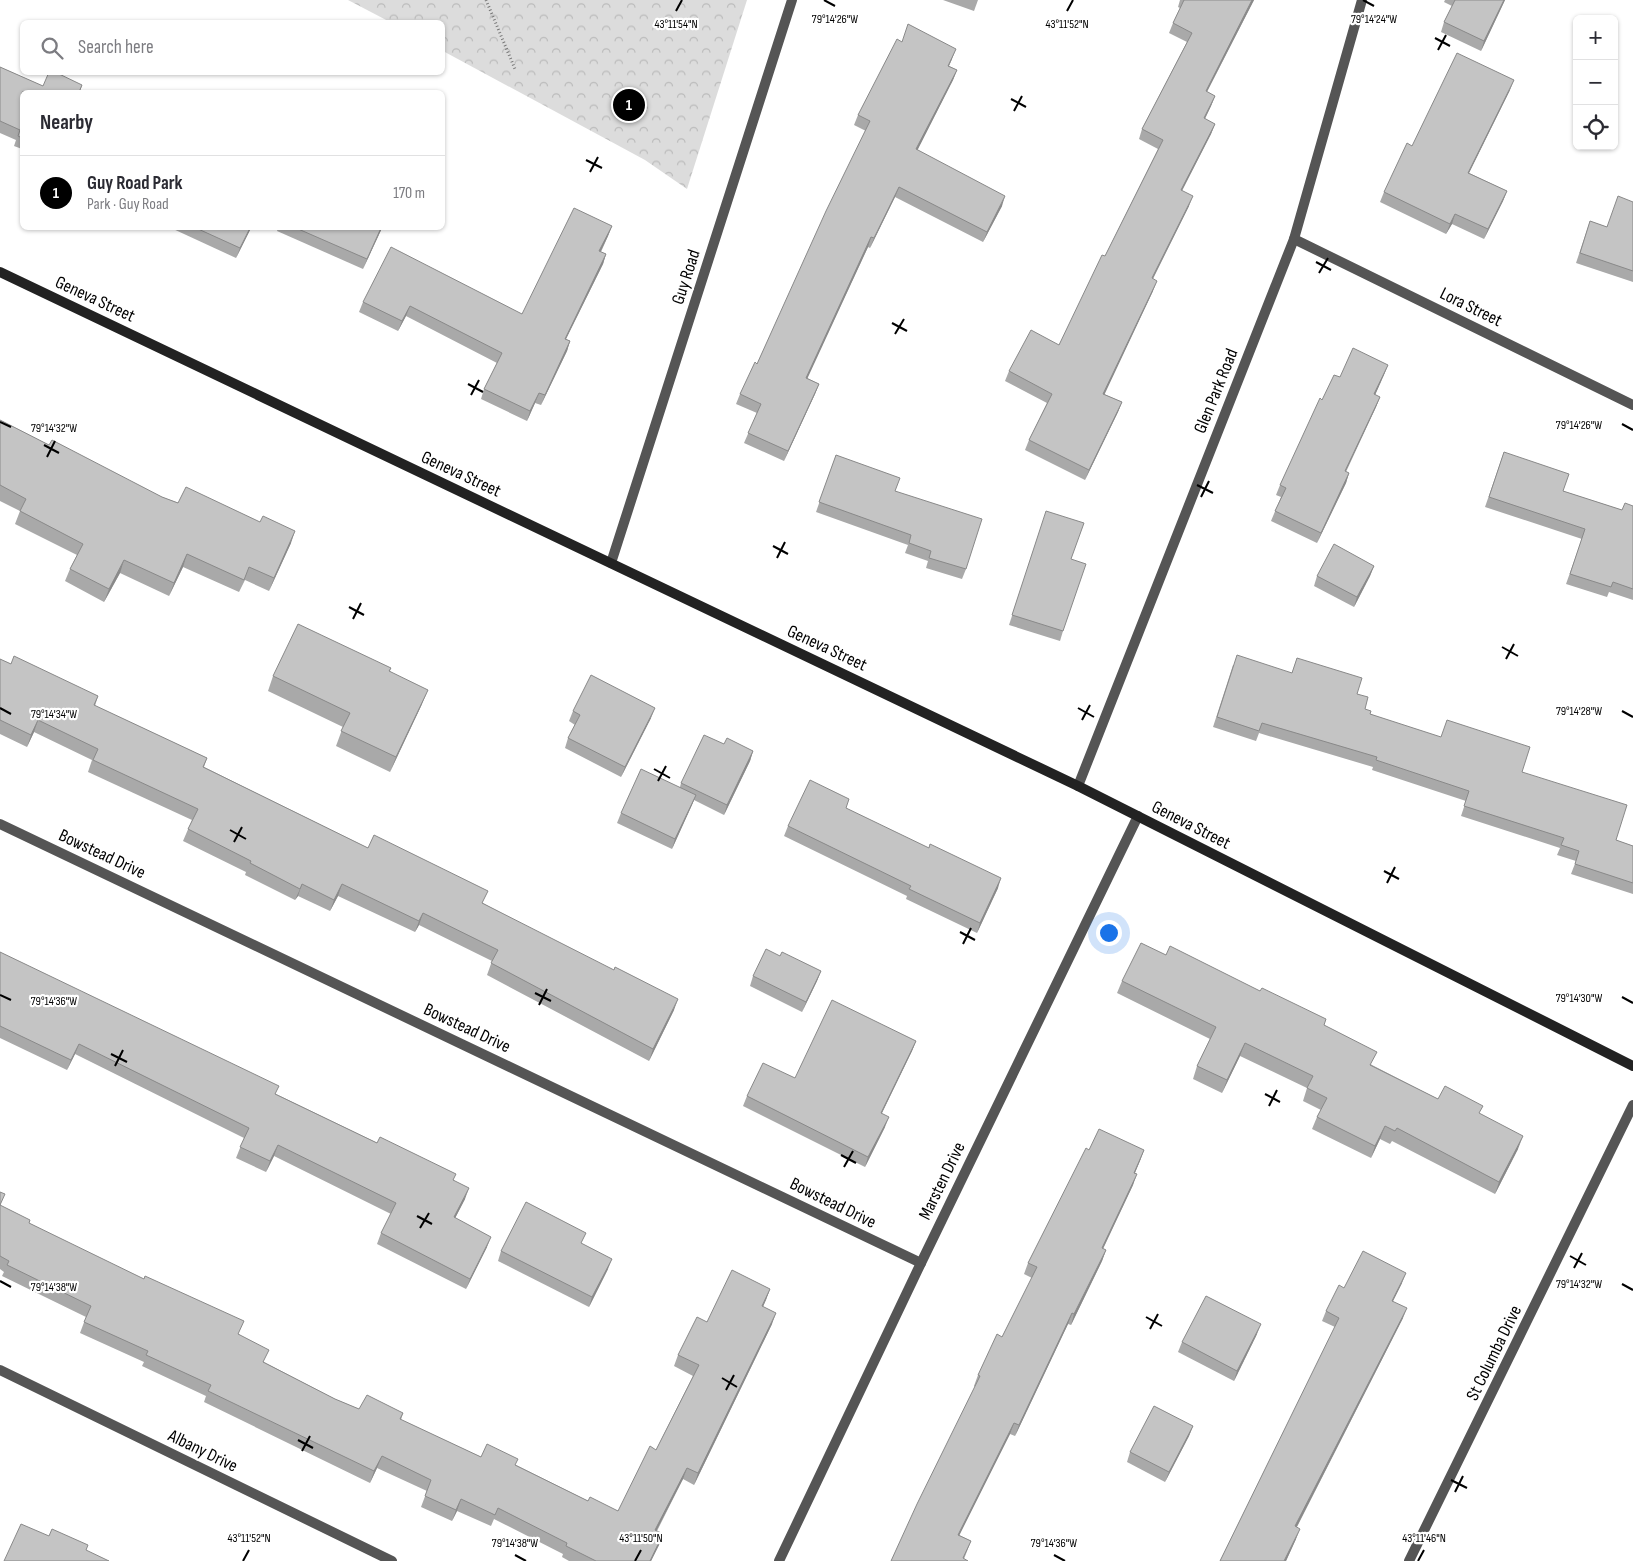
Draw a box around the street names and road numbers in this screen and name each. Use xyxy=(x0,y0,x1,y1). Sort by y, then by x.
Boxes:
street label: Guy Road xyxy=(667,247,705,307)
street label: Geneva Street xyxy=(52,271,139,327)
street label: Lora Street xyxy=(1436,283,1506,331)
street label: Glen Park Road xyxy=(1190,346,1242,436)
street label: Geneva Street xyxy=(418,446,505,502)
street label: Geneva Street xyxy=(784,620,871,676)
street label: Geneva Street xyxy=(1148,796,1234,854)
street label: Bowstead Drive xyxy=(55,825,149,883)
street label: Bowstead Drive xyxy=(420,999,514,1057)
street label: Marsten Drive xyxy=(914,1139,970,1223)
street label: Bowstead Drive xyxy=(786,1173,880,1233)
street label: St Columba Drive xyxy=(1462,1302,1526,1404)
street label: Albany Drive xyxy=(164,1425,241,1477)

